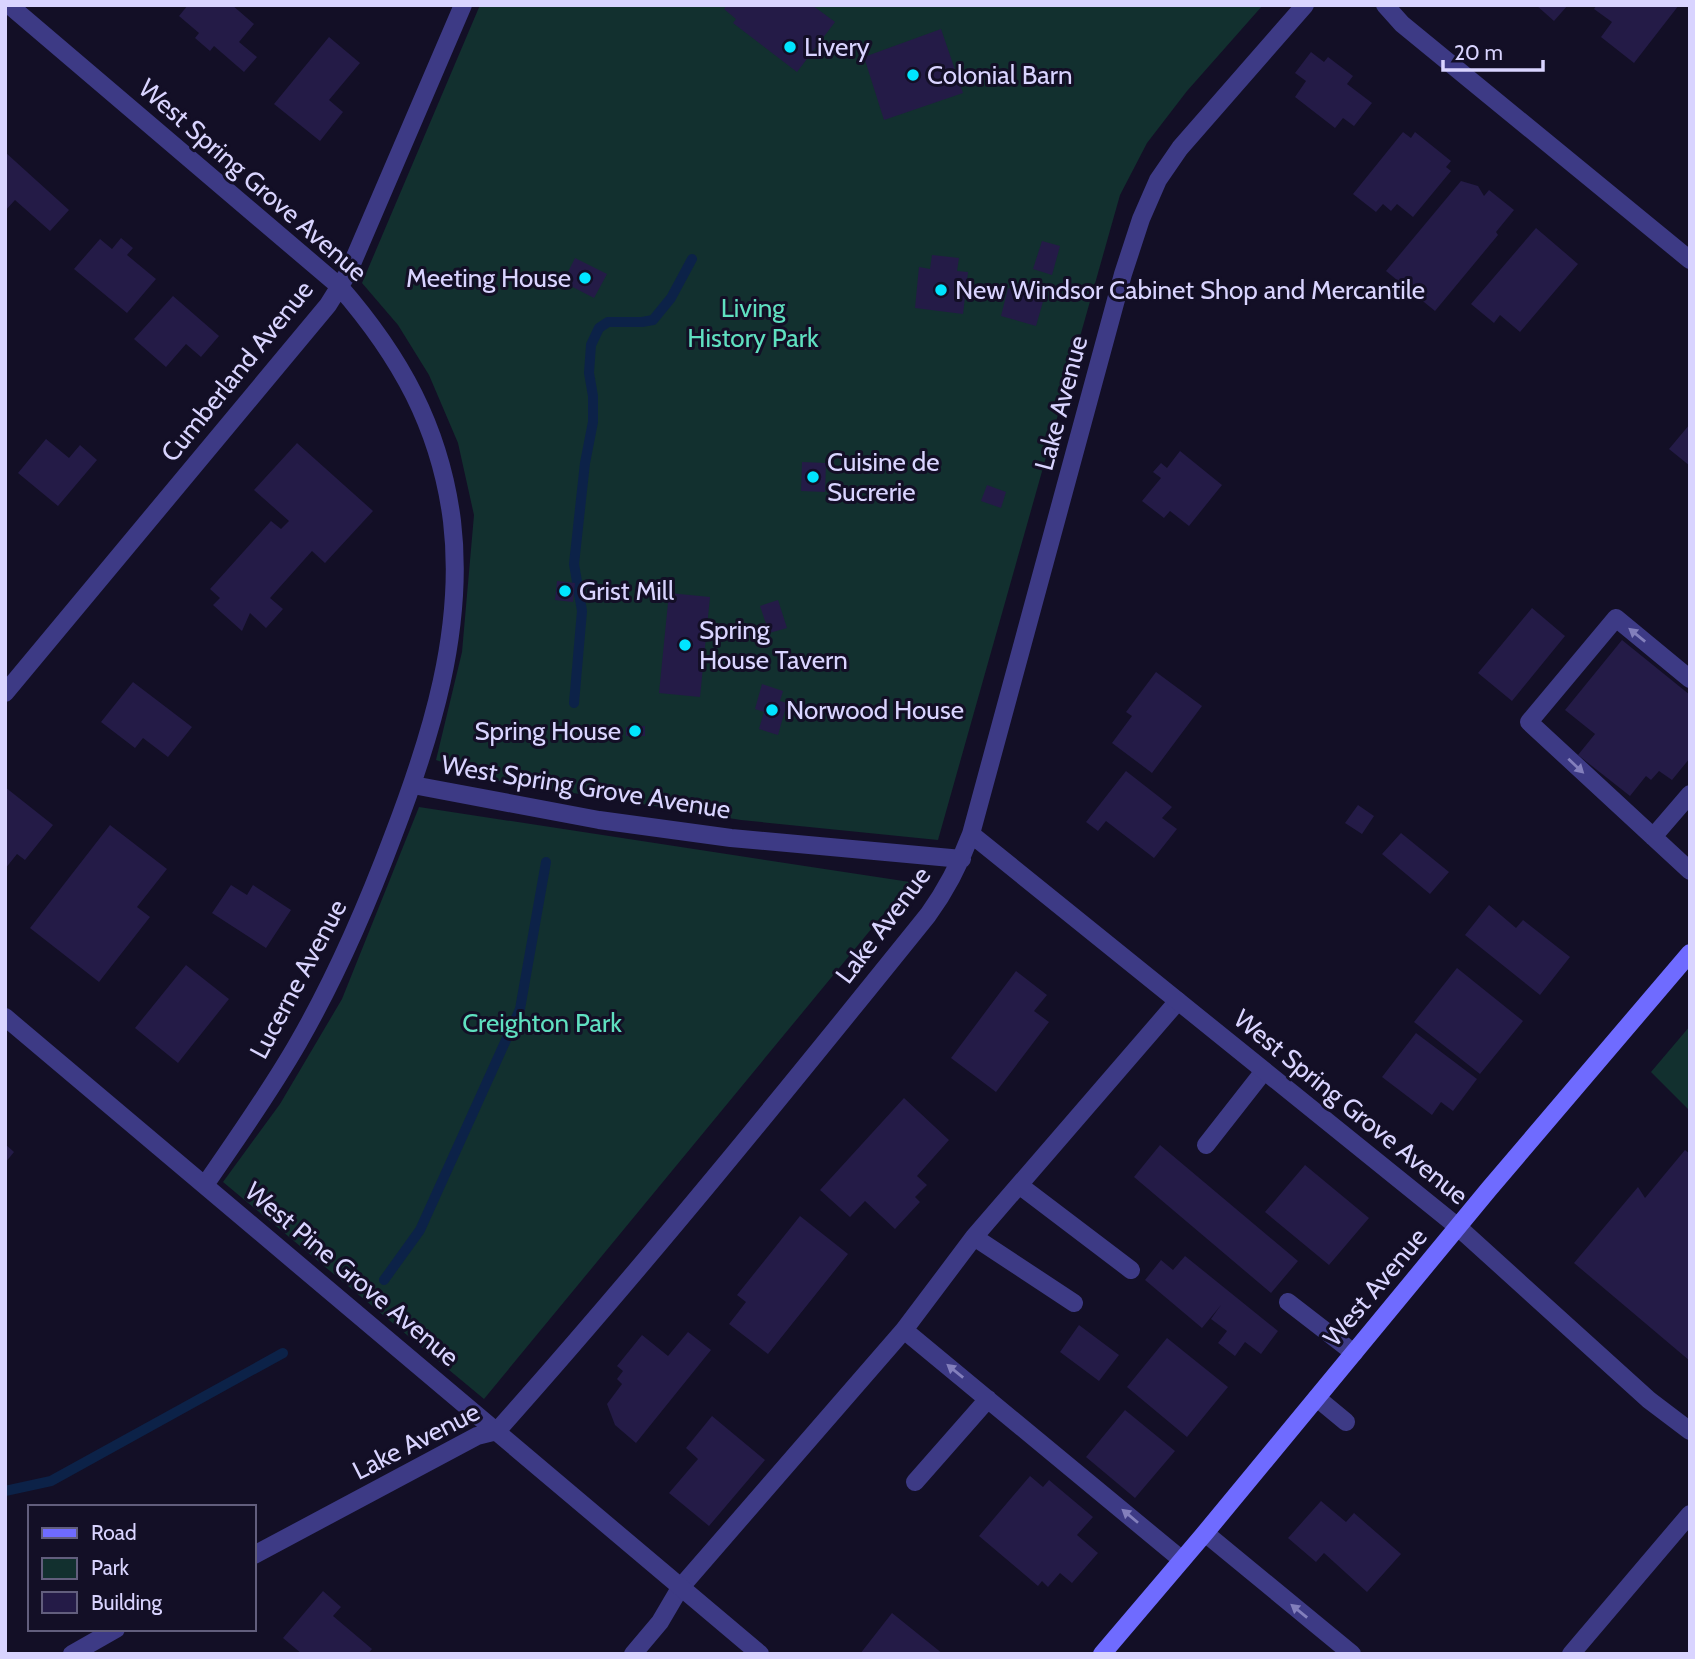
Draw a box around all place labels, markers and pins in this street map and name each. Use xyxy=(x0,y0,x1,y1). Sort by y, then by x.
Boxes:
place label: Livery xyxy=(804,31,870,63)
marker: Livery xyxy=(782,39,798,55)
place label: Colonial Barn xyxy=(927,59,1073,91)
marker: Colonial Barn xyxy=(905,67,921,83)
place label: Meeting House xyxy=(406,262,571,294)
marker: Meeting House xyxy=(577,270,593,286)
place label: New Windsor Cabinet Shop and Mercantile xyxy=(955,274,1425,306)
marker: New Windsor Cabinet Shop and Mercantile xyxy=(933,282,949,298)
place label: Cuisine de Sucrerie xyxy=(827,446,939,508)
marker: Cuisine de Sucrerie xyxy=(805,469,821,485)
place label: Grist Mill xyxy=(579,575,674,607)
marker: Grist Mill xyxy=(557,583,573,599)
place label: Spring House Tavern xyxy=(699,614,848,676)
marker: Spring House Tavern xyxy=(677,637,693,653)
place label: Norwood House xyxy=(786,694,964,726)
marker: Norwood House xyxy=(764,702,780,718)
place label: Spring House xyxy=(474,715,621,747)
marker: Spring House xyxy=(627,723,643,739)

